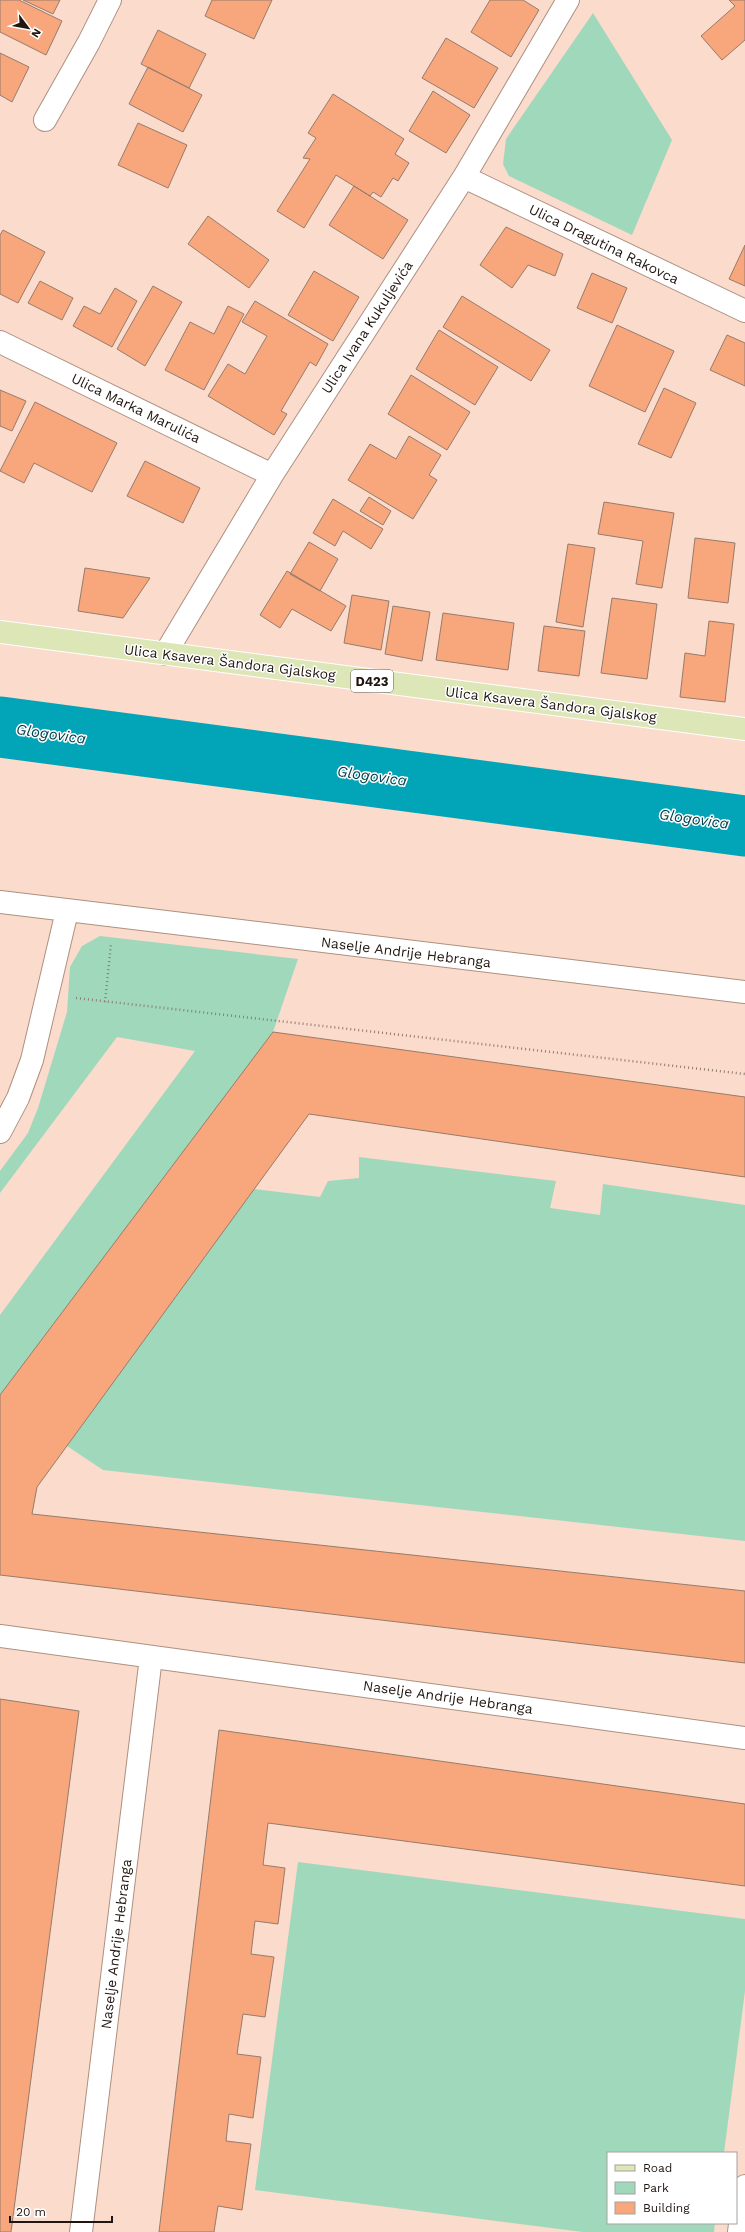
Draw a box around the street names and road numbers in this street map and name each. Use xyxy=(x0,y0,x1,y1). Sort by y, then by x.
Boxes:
street label: Ulica Dragutina Rakovca xyxy=(527,201,682,287)
street label: Ulica Ivana Kukuljevića xyxy=(318,258,416,396)
street label: Ulica Marka Marulića xyxy=(69,370,203,446)
street label: Ulica Ksavera Šandora Gjalskog xyxy=(123,641,337,683)
road number: D423 xyxy=(351,670,393,692)
street label: Ulica Ksavera Šandora Gjalskog xyxy=(444,683,658,725)
street label: Naselje Andrije Hebranga xyxy=(320,934,492,970)
street label: Naselje Andrije Hebranga xyxy=(362,1677,534,1717)
street label: Naselje Andrije Hebranga xyxy=(98,1858,134,2030)

